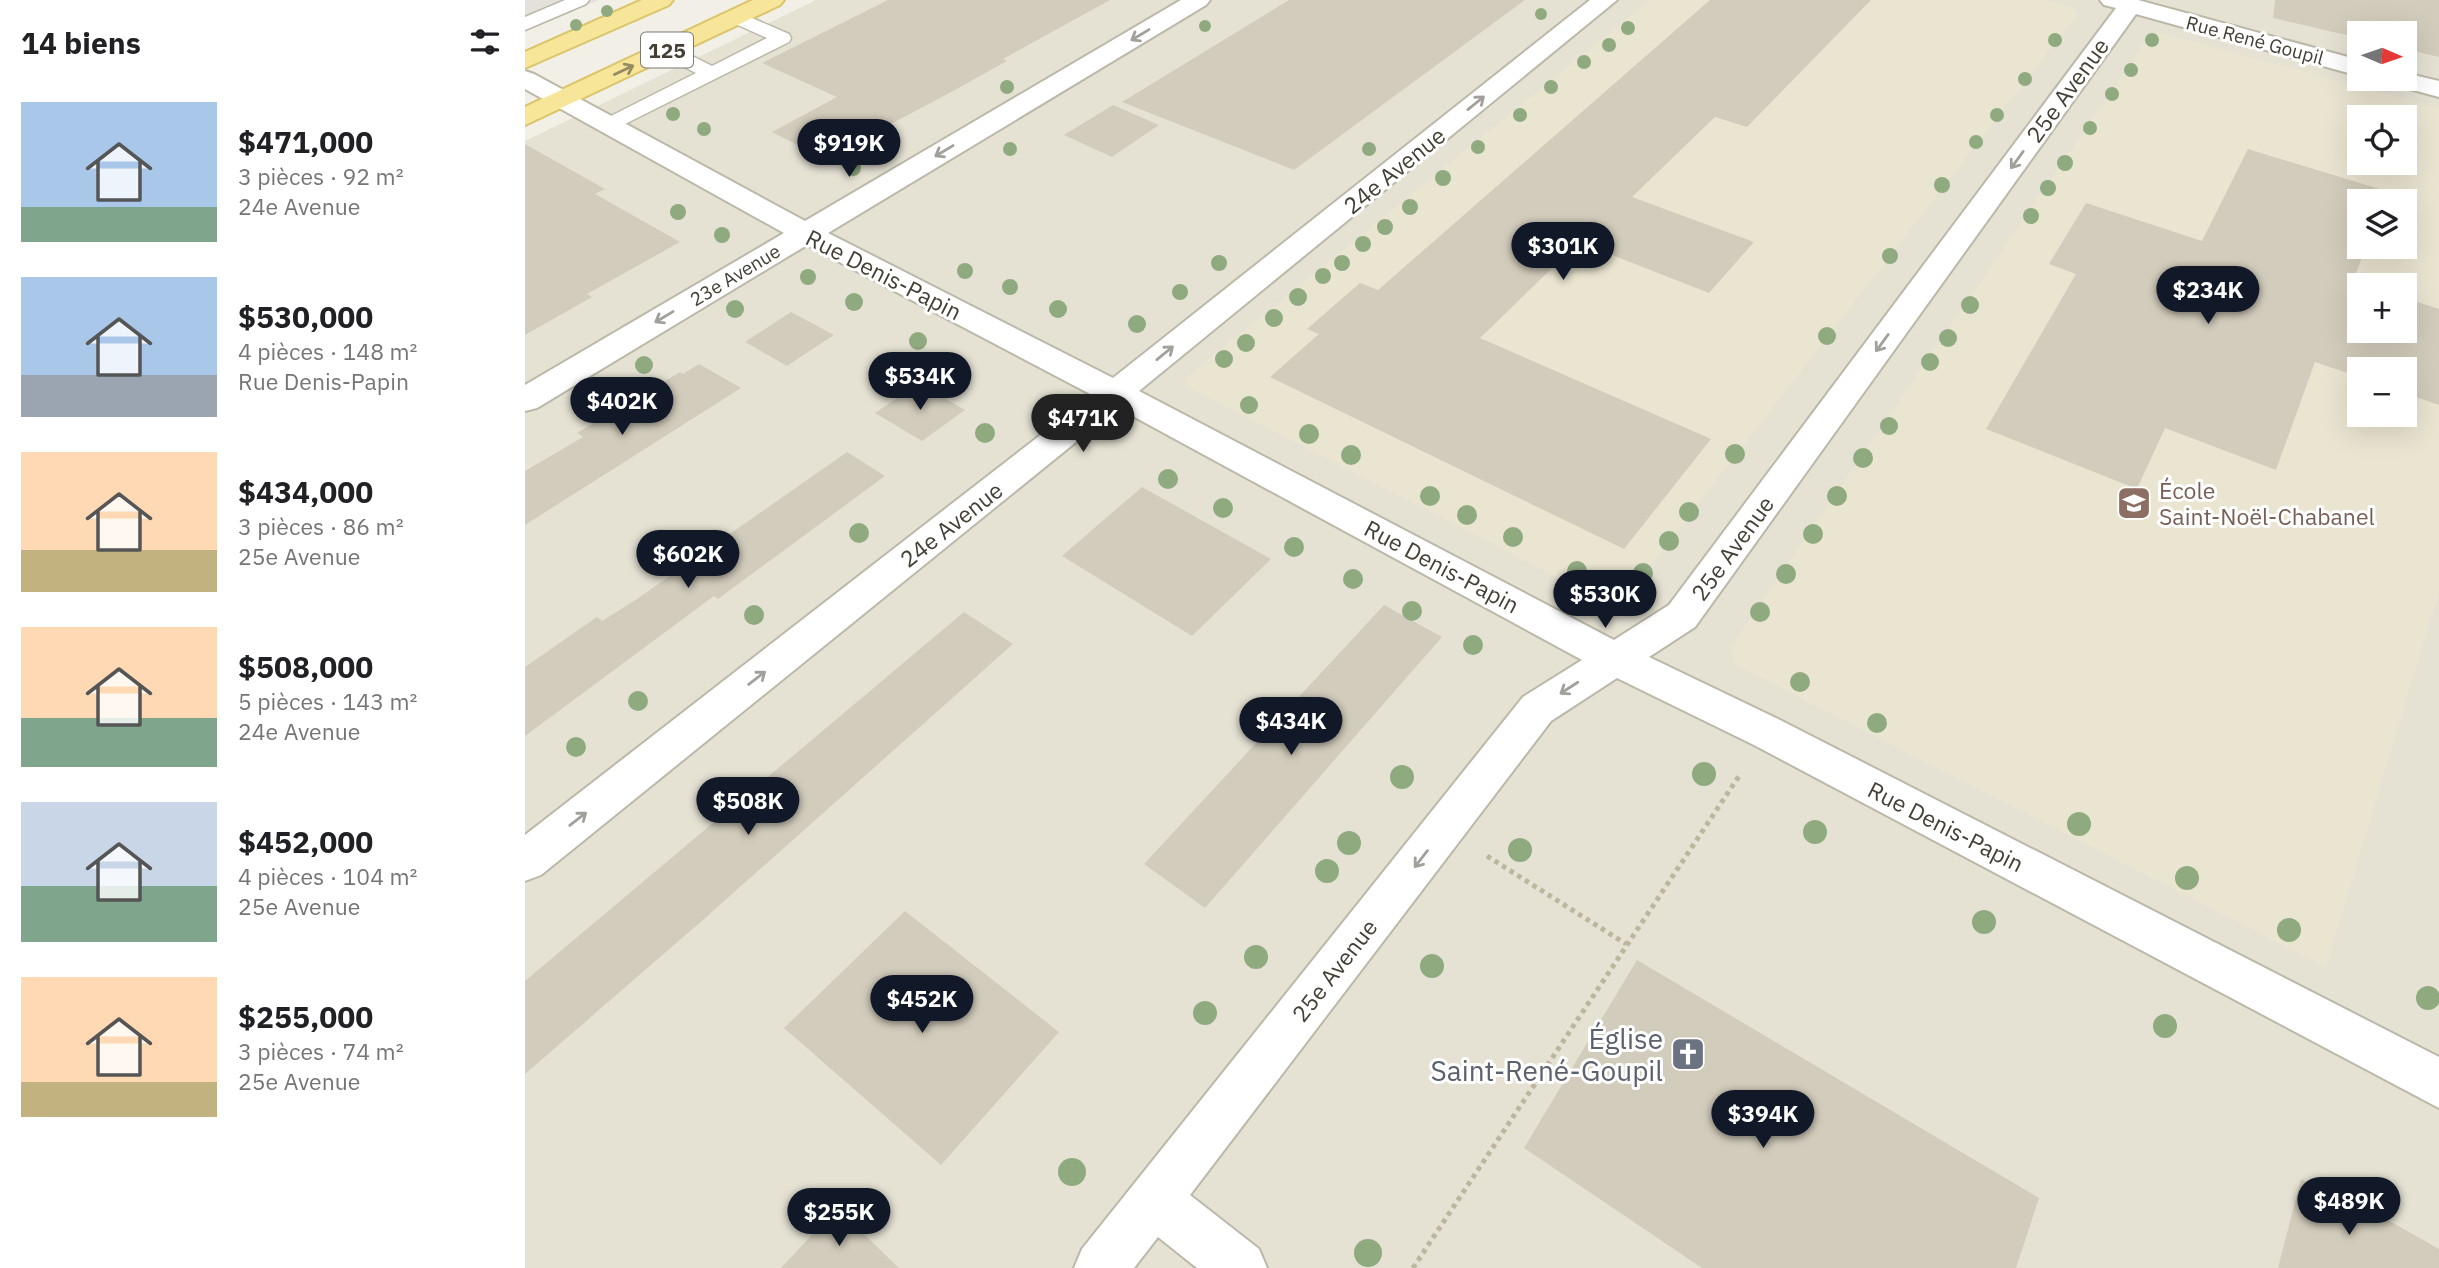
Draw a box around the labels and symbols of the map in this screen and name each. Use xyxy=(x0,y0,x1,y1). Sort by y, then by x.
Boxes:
street label: Rue René Goupil xyxy=(2184,10,2326,70)
north arrow xyxy=(2347,21,2417,91)
one-way arrow xyxy=(1130,28,1150,42)
road number: 125 xyxy=(641,32,693,68)
street label: 25e Avenue xyxy=(2019,32,2115,148)
one-way arrow xyxy=(613,63,634,76)
one-way arrow xyxy=(1467,96,1485,111)
pin: $919K xyxy=(800,120,898,179)
street label: 24e Avenue xyxy=(1337,120,1451,220)
one-way arrow xyxy=(935,144,955,158)
one-way arrow xyxy=(2009,150,2024,168)
street label: Rue Denis-Papin xyxy=(801,222,967,326)
pin: $301K xyxy=(1514,222,1612,282)
street label: 23e Avenue xyxy=(685,239,785,311)
pin: $234K xyxy=(2159,266,2257,326)
one-way arrow xyxy=(655,310,675,324)
one-way arrow xyxy=(1875,333,1889,352)
one-way arrow xyxy=(1156,346,1174,361)
pin: $534K xyxy=(871,352,969,412)
pin: $402K xyxy=(573,378,671,437)
pin: $471K xyxy=(1034,394,1132,454)
street label: 24e Avenue xyxy=(894,474,1008,574)
place label: École Saint-Noël-Chabanel xyxy=(2159,475,2375,531)
school or university icon: École Saint-Noël-Chabanel xyxy=(2115,484,2153,522)
street label: 25e Avenue xyxy=(1684,490,1780,606)
street label: Rue Denis-Papin xyxy=(1359,513,1525,619)
pin: $602K xyxy=(639,530,737,590)
pin: $530K xyxy=(1556,570,1654,630)
one-way arrow xyxy=(747,670,765,685)
one-way arrow xyxy=(1560,682,1580,696)
pin: $434K xyxy=(1242,698,1340,757)
street label: Rue Denis-Papin xyxy=(1863,774,2029,878)
pin: $508K xyxy=(699,778,797,837)
one-way arrow xyxy=(569,811,587,827)
one-way arrow xyxy=(1414,849,1429,867)
street label: 25e Avenue xyxy=(1284,913,1384,1027)
pin: $452K xyxy=(873,976,971,1035)
place label: Église Saint-René-Goupil xyxy=(1431,1020,1663,1089)
church icon: Église Saint-René-Goupil xyxy=(1669,1035,1707,1073)
pin: $394K xyxy=(1714,1090,1812,1150)
pin: $489K xyxy=(2300,1178,2398,1237)
pin: $255K xyxy=(790,1188,888,1248)

